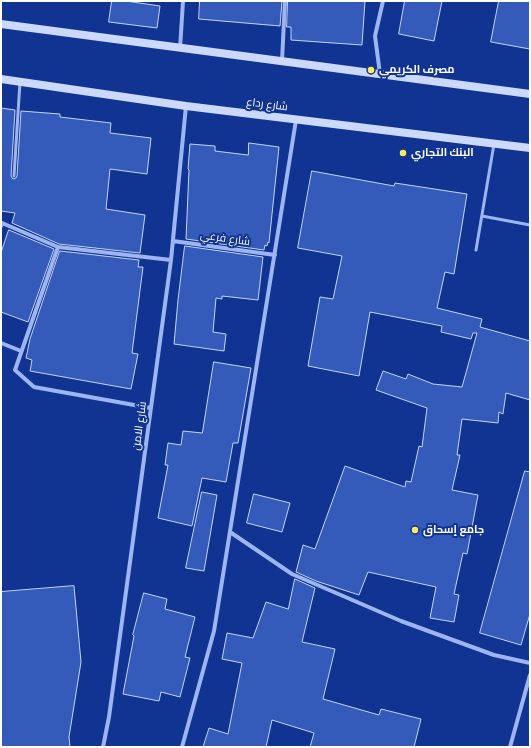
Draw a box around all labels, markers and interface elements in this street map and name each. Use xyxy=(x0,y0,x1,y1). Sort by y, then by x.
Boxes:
place label: مصرف الكريمي xyxy=(379,63,455,77)
marker: مصرف الكريمي xyxy=(366,65,376,75)
street label: شارع رداع xyxy=(246,96,288,114)
place label: البنك التجاري xyxy=(411,146,474,160)
marker: البنك التجاري xyxy=(398,148,408,158)
street label: شارع فرعي xyxy=(199,229,251,249)
street label: شارع الامن xyxy=(130,401,150,451)
place label: جامع إسحاق xyxy=(423,523,484,537)
marker: جامع إسحاق xyxy=(410,525,420,535)

